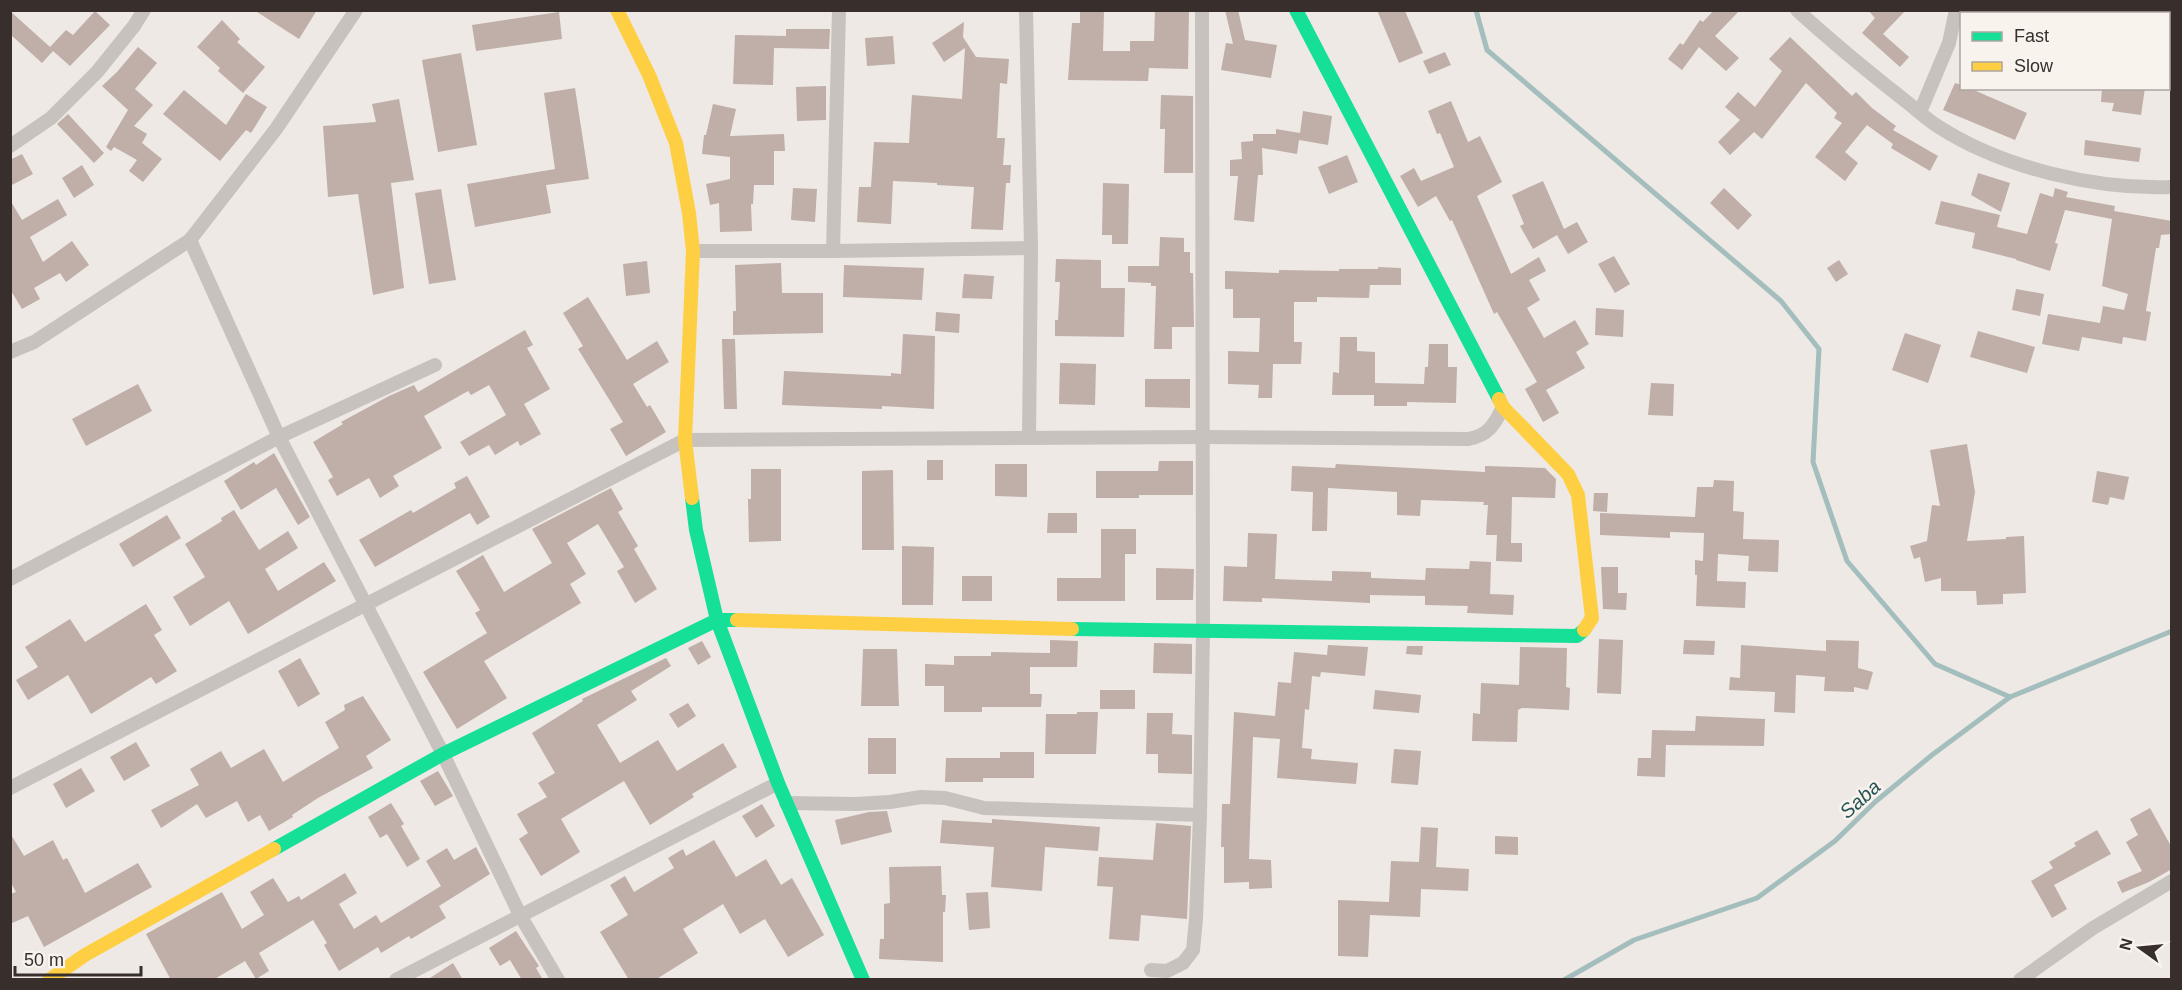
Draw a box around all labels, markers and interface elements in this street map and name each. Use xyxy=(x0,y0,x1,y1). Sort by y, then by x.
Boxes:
legend xyxy=(1960,12,2170,90)
text: Fast xyxy=(2014,26,2049,46)
text: Slow xyxy=(2014,56,2054,76)
water label: Saba xyxy=(1835,775,1885,823)
north arrow xyxy=(2110,918,2170,978)
text: N xyxy=(2116,936,2136,952)
scale bar xyxy=(15,939,141,977)
text: 50 m xyxy=(24,950,64,970)

